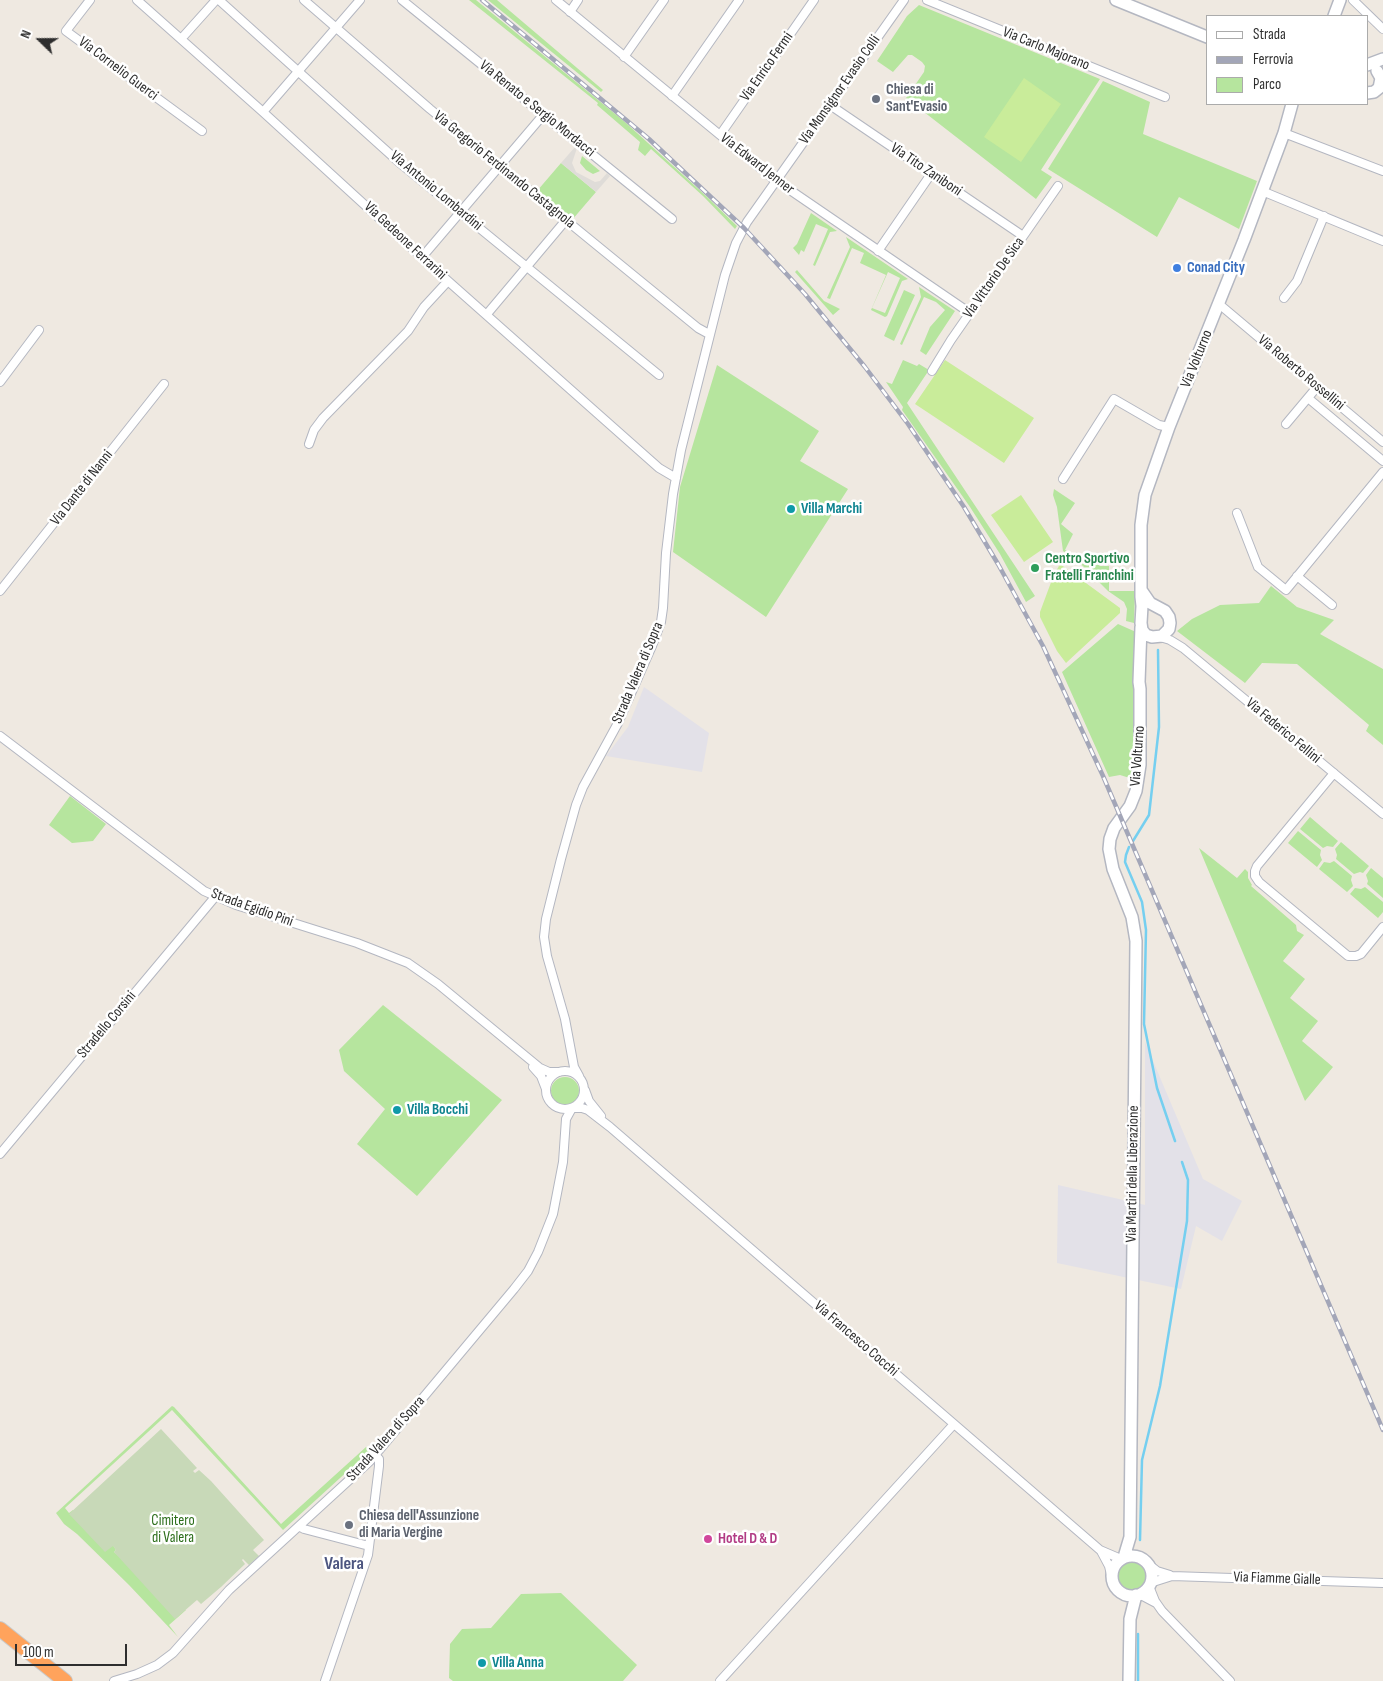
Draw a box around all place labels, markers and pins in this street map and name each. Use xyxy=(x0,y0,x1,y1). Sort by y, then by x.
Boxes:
place label: Chiesa di Sant'Evasio xyxy=(886,81,947,116)
marker: Chiesa di Sant'Evasio xyxy=(870,93,882,105)
place label: Conad City xyxy=(1187,259,1245,277)
marker: Conad City xyxy=(1171,262,1183,274)
place label: Villa Marchi xyxy=(801,500,862,518)
marker: Villa Marchi xyxy=(785,503,797,515)
place label: Centro Sportivo Fratelli Franchini xyxy=(1045,550,1134,585)
marker: Centro Sportivo Fratelli Franchini xyxy=(1029,562,1041,574)
place label: Villa Bocchi xyxy=(407,1101,468,1119)
marker: Villa Bocchi xyxy=(391,1104,403,1116)
place label: Chiesa dell'Assunzione di Maria Vergine xyxy=(359,1507,479,1542)
marker: Chiesa dell'Assunzione di Maria Vergine xyxy=(343,1519,355,1531)
place label: Hotel D & D xyxy=(718,1530,777,1548)
marker: Hotel D & D xyxy=(702,1533,714,1545)
place label: Villa Anna xyxy=(492,1654,544,1672)
marker: Villa Anna xyxy=(476,1657,488,1669)

